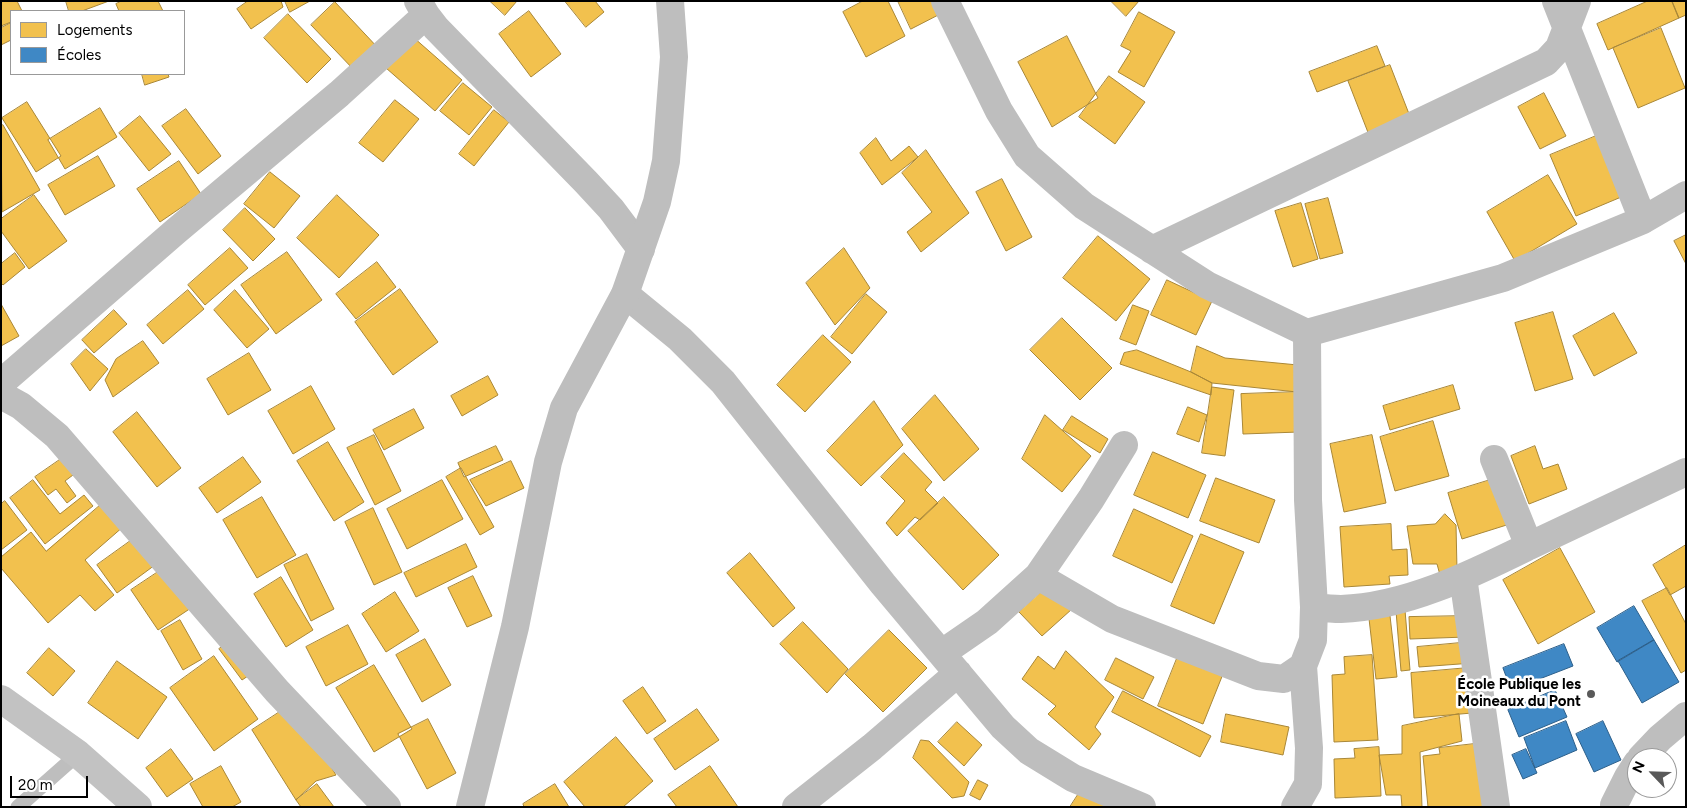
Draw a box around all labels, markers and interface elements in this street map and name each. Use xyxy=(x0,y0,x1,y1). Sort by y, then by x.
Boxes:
legend xyxy=(10,10,185,75)
text: Logements xyxy=(57,21,132,39)
text: Écoles xyxy=(57,46,101,64)
place label: École Publique les Moineaux du Pont xyxy=(1457,676,1581,711)
marker: École Publique les Moineaux du Pont xyxy=(1585,688,1597,700)
north arrow xyxy=(1627,748,1677,798)
text: N xyxy=(1629,759,1649,776)
scale bar xyxy=(12,766,90,798)
text: 20 m xyxy=(18,776,52,794)

